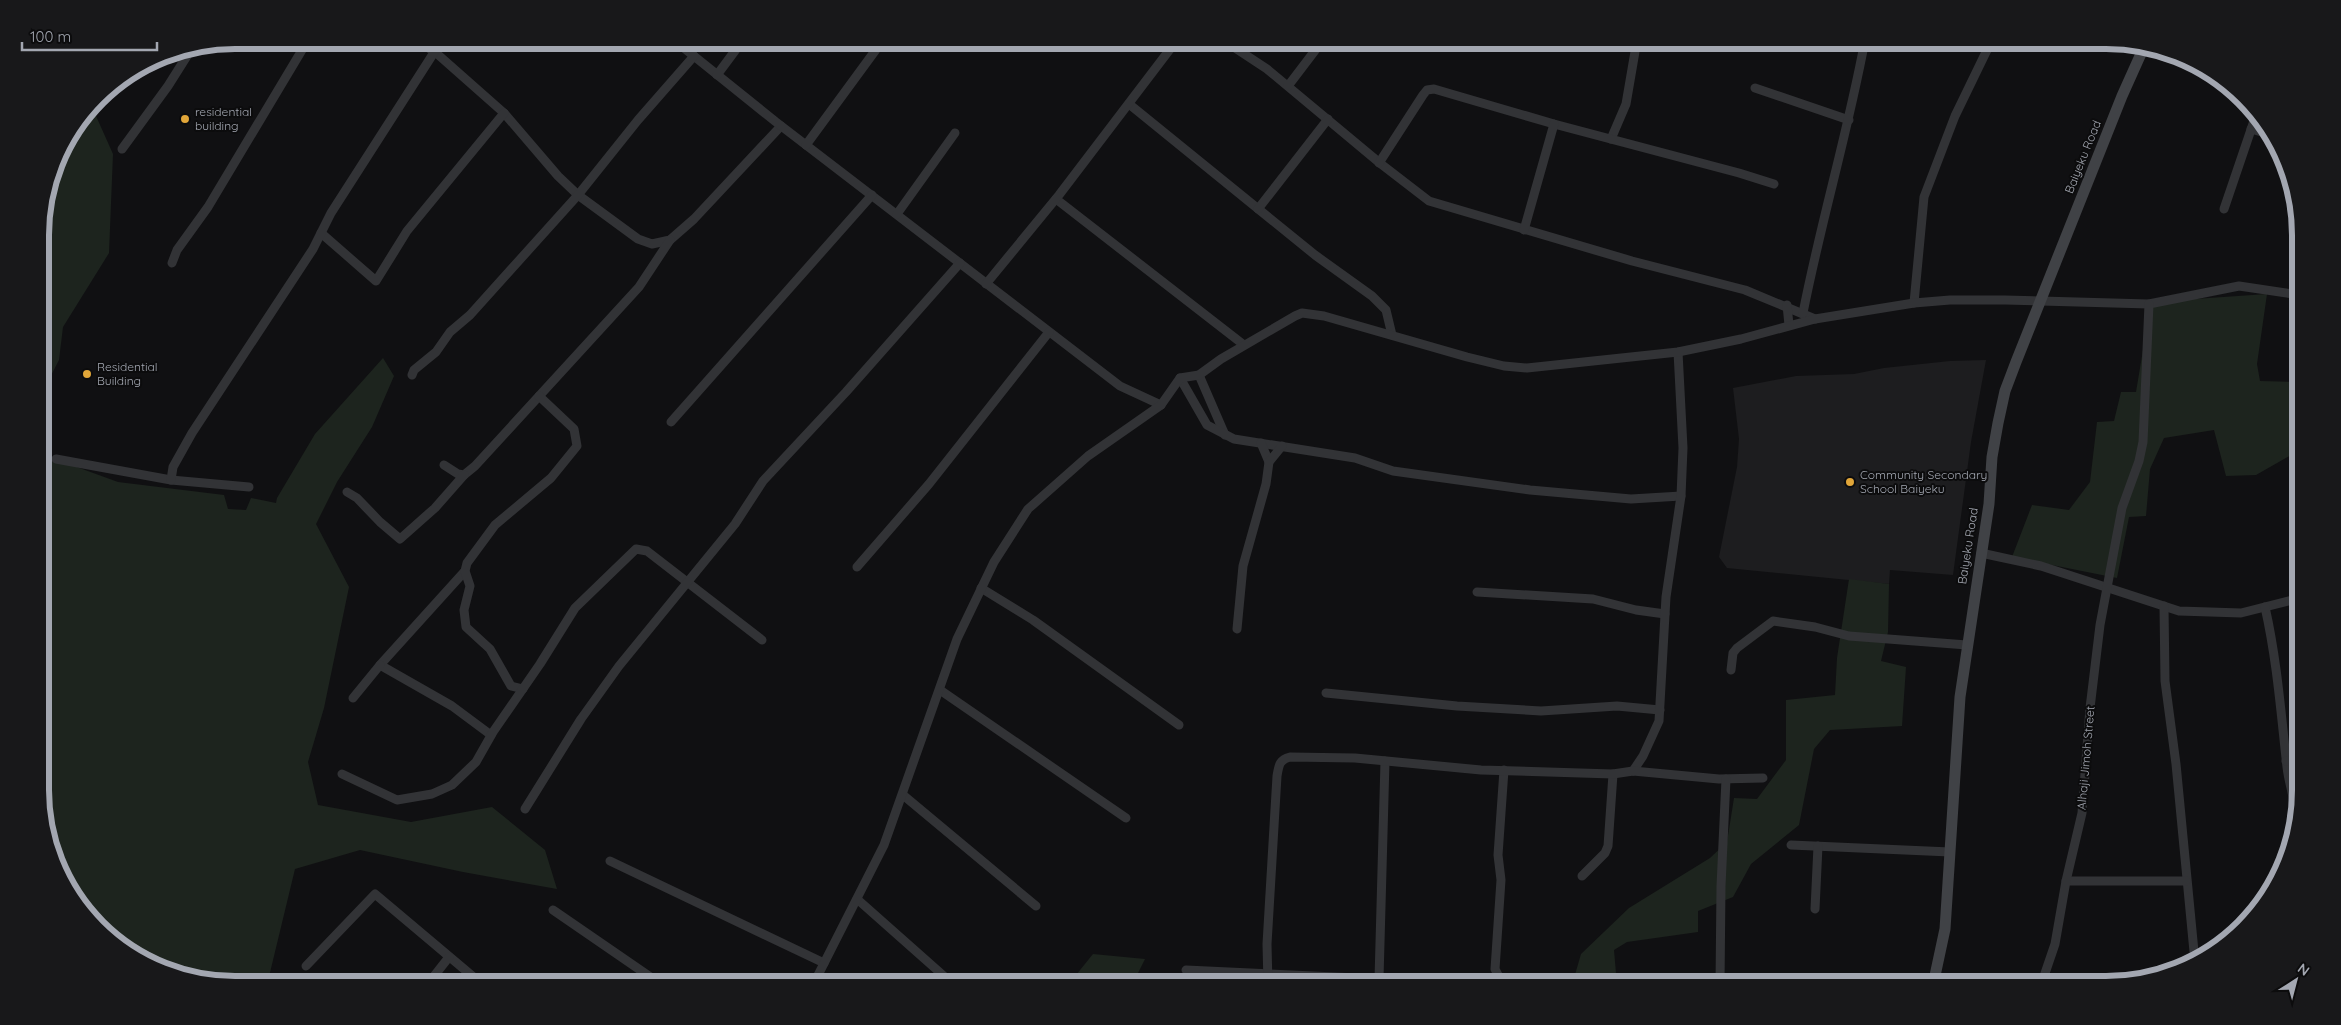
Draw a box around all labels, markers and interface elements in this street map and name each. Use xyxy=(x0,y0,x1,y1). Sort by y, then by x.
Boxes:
scale bar xyxy=(22,20,158,52)
text: 100 m xyxy=(30,27,71,46)
place label: residential building xyxy=(195,104,252,133)
marker: residential building xyxy=(179,113,191,125)
street label: Baiyeku Road xyxy=(2061,118,2104,196)
place label: Residential Building xyxy=(97,359,158,388)
marker: Residential Building xyxy=(81,368,93,380)
place label: Community Secondary School Baiyeku xyxy=(1860,467,1987,496)
marker: Community Secondary School Baiyeku xyxy=(1844,476,1856,488)
street label: Baiyeku Road xyxy=(1954,507,1981,585)
street label: Alhaji Jimoh Street xyxy=(2073,705,2098,811)
north arrow xyxy=(2271,955,2321,1005)
text: N xyxy=(2294,959,2313,980)

